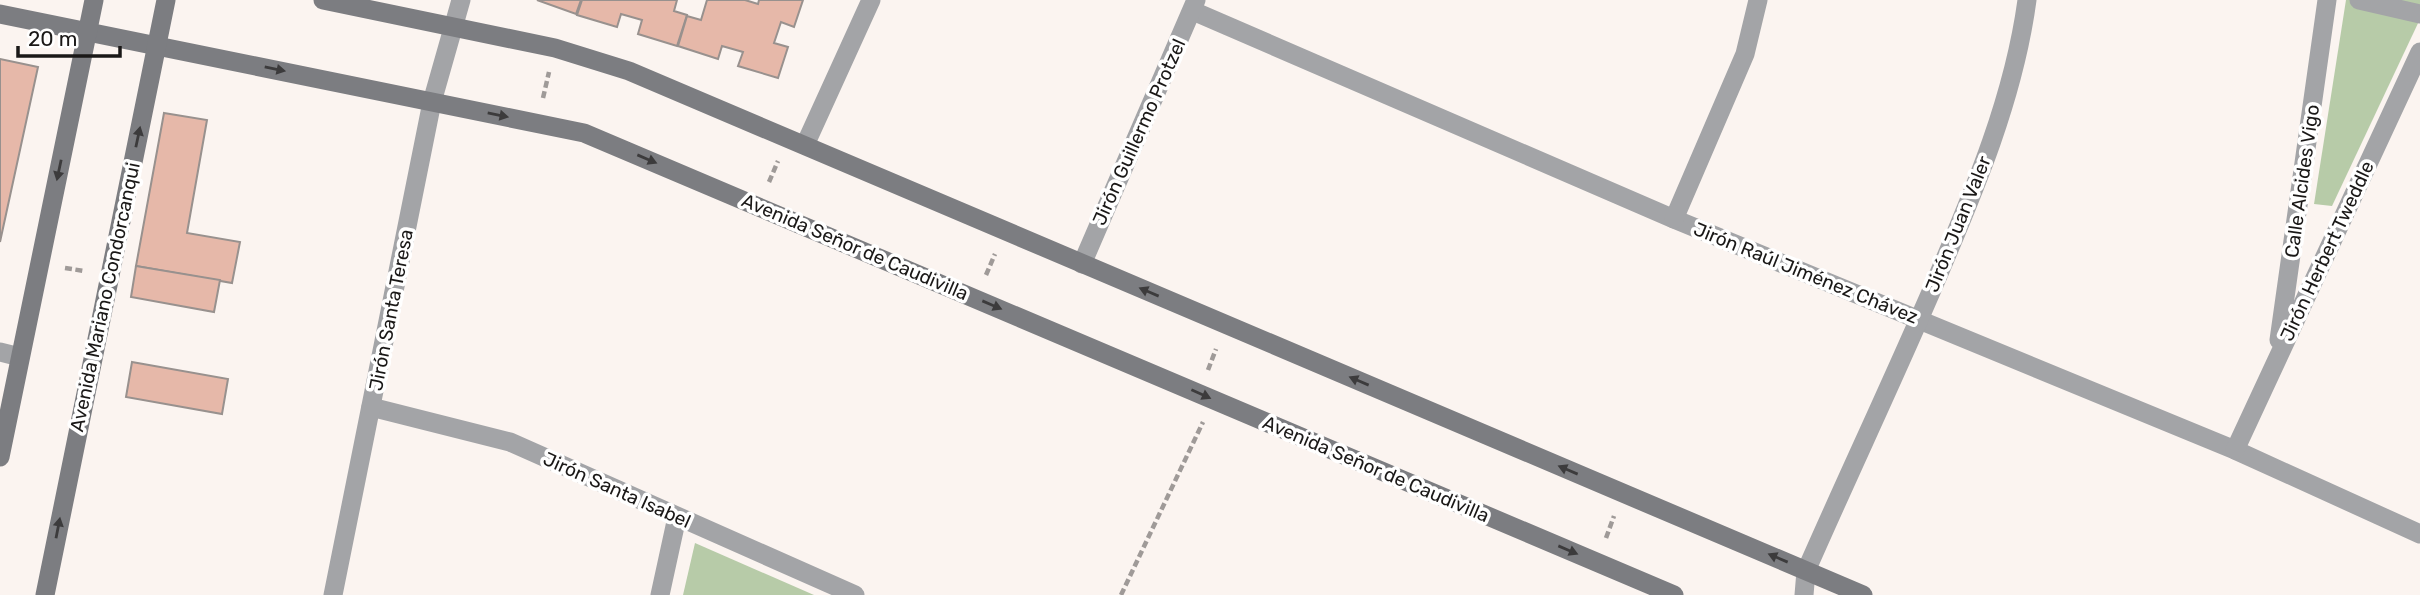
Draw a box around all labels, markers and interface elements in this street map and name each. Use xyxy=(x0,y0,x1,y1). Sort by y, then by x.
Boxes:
scale bar xyxy=(18,14,119,58)
text: 20 m xyxy=(28,26,77,51)
street label: Jirón Guillermo Protzel xyxy=(1088,35,1190,229)
one-way arrow xyxy=(264,64,286,75)
street label: Calle Alcides Vigo xyxy=(2280,103,2324,259)
one-way arrow xyxy=(487,109,509,120)
one-way arrow xyxy=(133,126,144,148)
street label: Jirón Juan Valer xyxy=(1920,152,1996,295)
one-way arrow xyxy=(637,153,658,164)
street label: Jirón Herbert Tweddle xyxy=(2275,157,2379,345)
one-way arrow xyxy=(54,159,65,181)
street label: Avenida Mariano Condorcanqui xyxy=(65,160,145,434)
street label: Avenida Señor de Caudivilla xyxy=(738,189,972,305)
street label: Jirón Raúl Jiménez Chávez xyxy=(1690,217,1922,329)
street label: Jirón Santa Teresa xyxy=(364,227,418,393)
one-way arrow xyxy=(1138,287,1159,298)
one-way arrow xyxy=(982,299,1002,311)
one-way arrow xyxy=(1348,375,1369,386)
one-way arrow xyxy=(1191,388,1211,400)
street label: Avenida Señor de Caudivilla xyxy=(1259,411,1493,527)
street label: Jirón Santa Isabel xyxy=(540,447,694,533)
one-way arrow xyxy=(1557,464,1578,475)
one-way arrow xyxy=(53,517,64,539)
one-way arrow xyxy=(1558,545,1579,556)
one-way arrow xyxy=(1767,553,1788,564)

